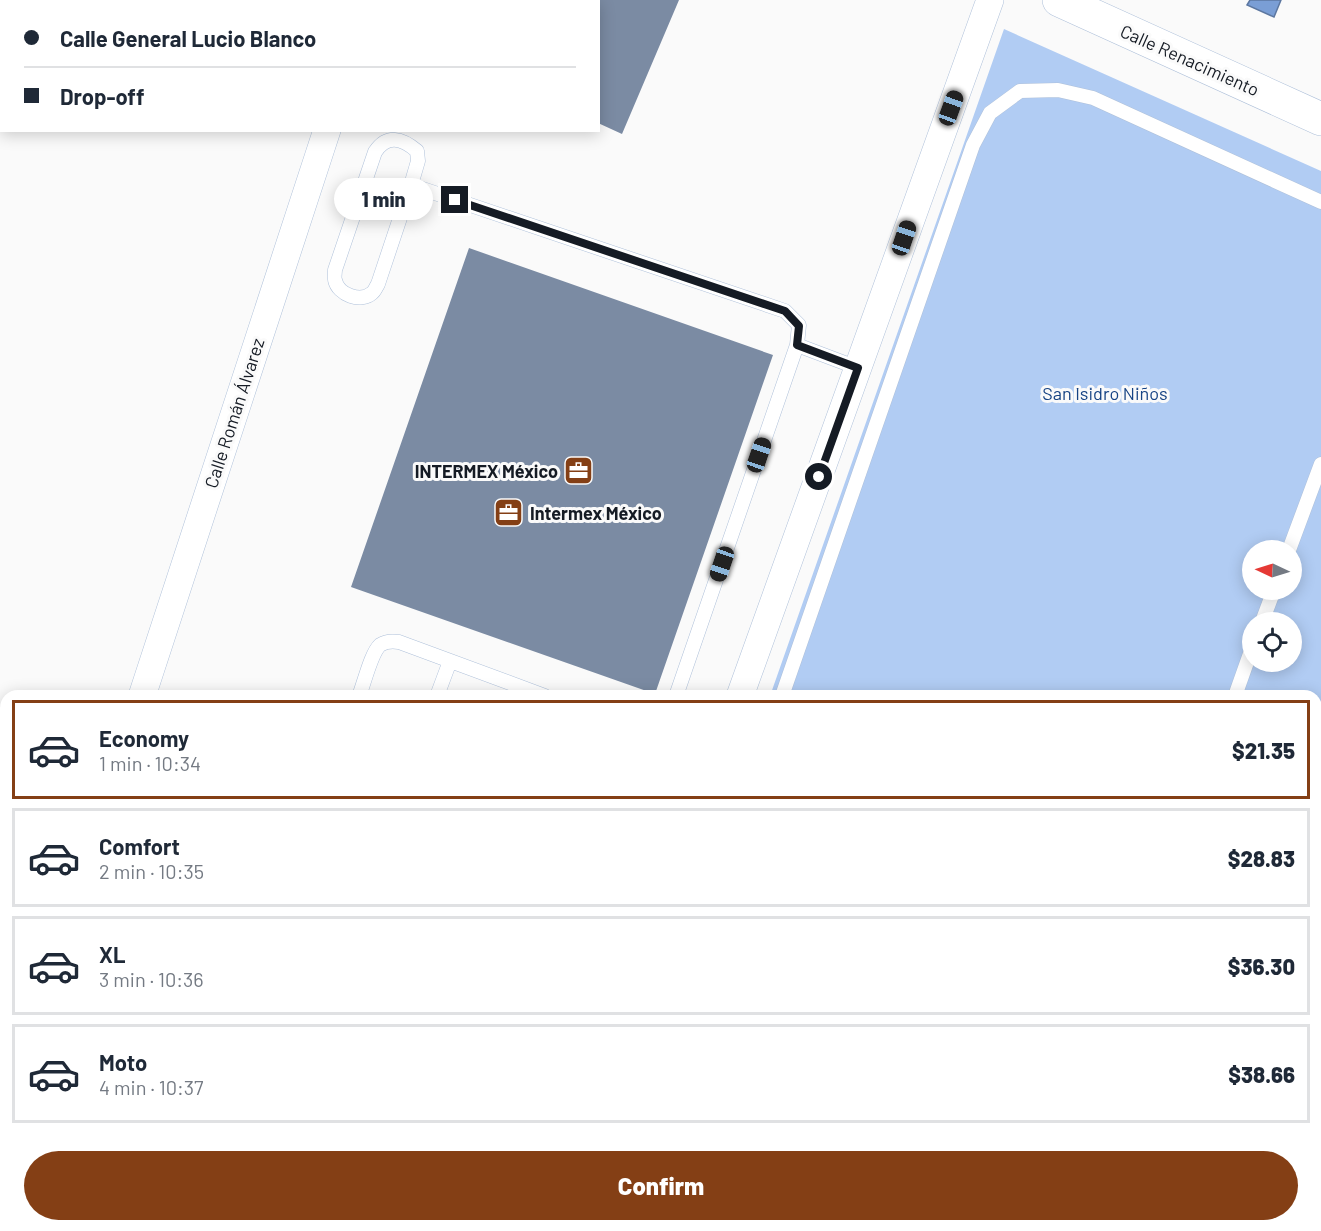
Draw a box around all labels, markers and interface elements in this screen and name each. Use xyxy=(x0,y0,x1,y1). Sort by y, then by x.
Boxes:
street label: Calle Renacimiento xyxy=(1117,19,1263,101)
text: Calle General Lucio Blanco xyxy=(60,25,316,51)
text: Drop-off xyxy=(60,83,144,109)
car xyxy=(936,88,966,128)
callout: 1 min xyxy=(335,179,434,221)
route end xyxy=(441,186,468,213)
text: 1 min xyxy=(362,187,405,211)
car xyxy=(890,218,918,258)
street label: Calle Román Álvarez xyxy=(199,335,269,491)
park label: San Isidro Niños xyxy=(1042,382,1168,404)
car xyxy=(745,435,773,475)
office icon: INTERMEX México xyxy=(563,455,595,487)
place label: INTERMEX México xyxy=(415,460,558,482)
route start xyxy=(805,463,832,490)
office icon: Intermex México xyxy=(493,497,525,529)
place label: Intermex México xyxy=(530,502,662,524)
north arrow xyxy=(1242,540,1302,600)
map controls xyxy=(1242,540,1302,672)
car xyxy=(708,544,736,584)
button: locate xyxy=(1242,612,1302,672)
icon: car xyxy=(27,723,81,777)
text: Economy xyxy=(99,725,189,751)
text: $21.35 xyxy=(1232,737,1295,763)
text: 1 min · 10:34 xyxy=(99,751,201,775)
icon: car xyxy=(27,831,81,885)
text: Comfort xyxy=(99,833,180,859)
text: $28.83 xyxy=(1228,845,1295,871)
text: 2 min · 10:35 xyxy=(99,859,204,883)
icon: car xyxy=(27,939,81,993)
text: XL xyxy=(99,941,125,967)
text: $36.30 xyxy=(1228,953,1295,979)
text: 3 min · 10:36 xyxy=(99,967,204,991)
icon: car xyxy=(27,1047,81,1101)
text: Moto xyxy=(99,1049,147,1075)
text: $38.66 xyxy=(1228,1061,1295,1087)
text: 4 min · 10:37 xyxy=(99,1075,203,1099)
button: Confirm xyxy=(24,1151,1298,1220)

